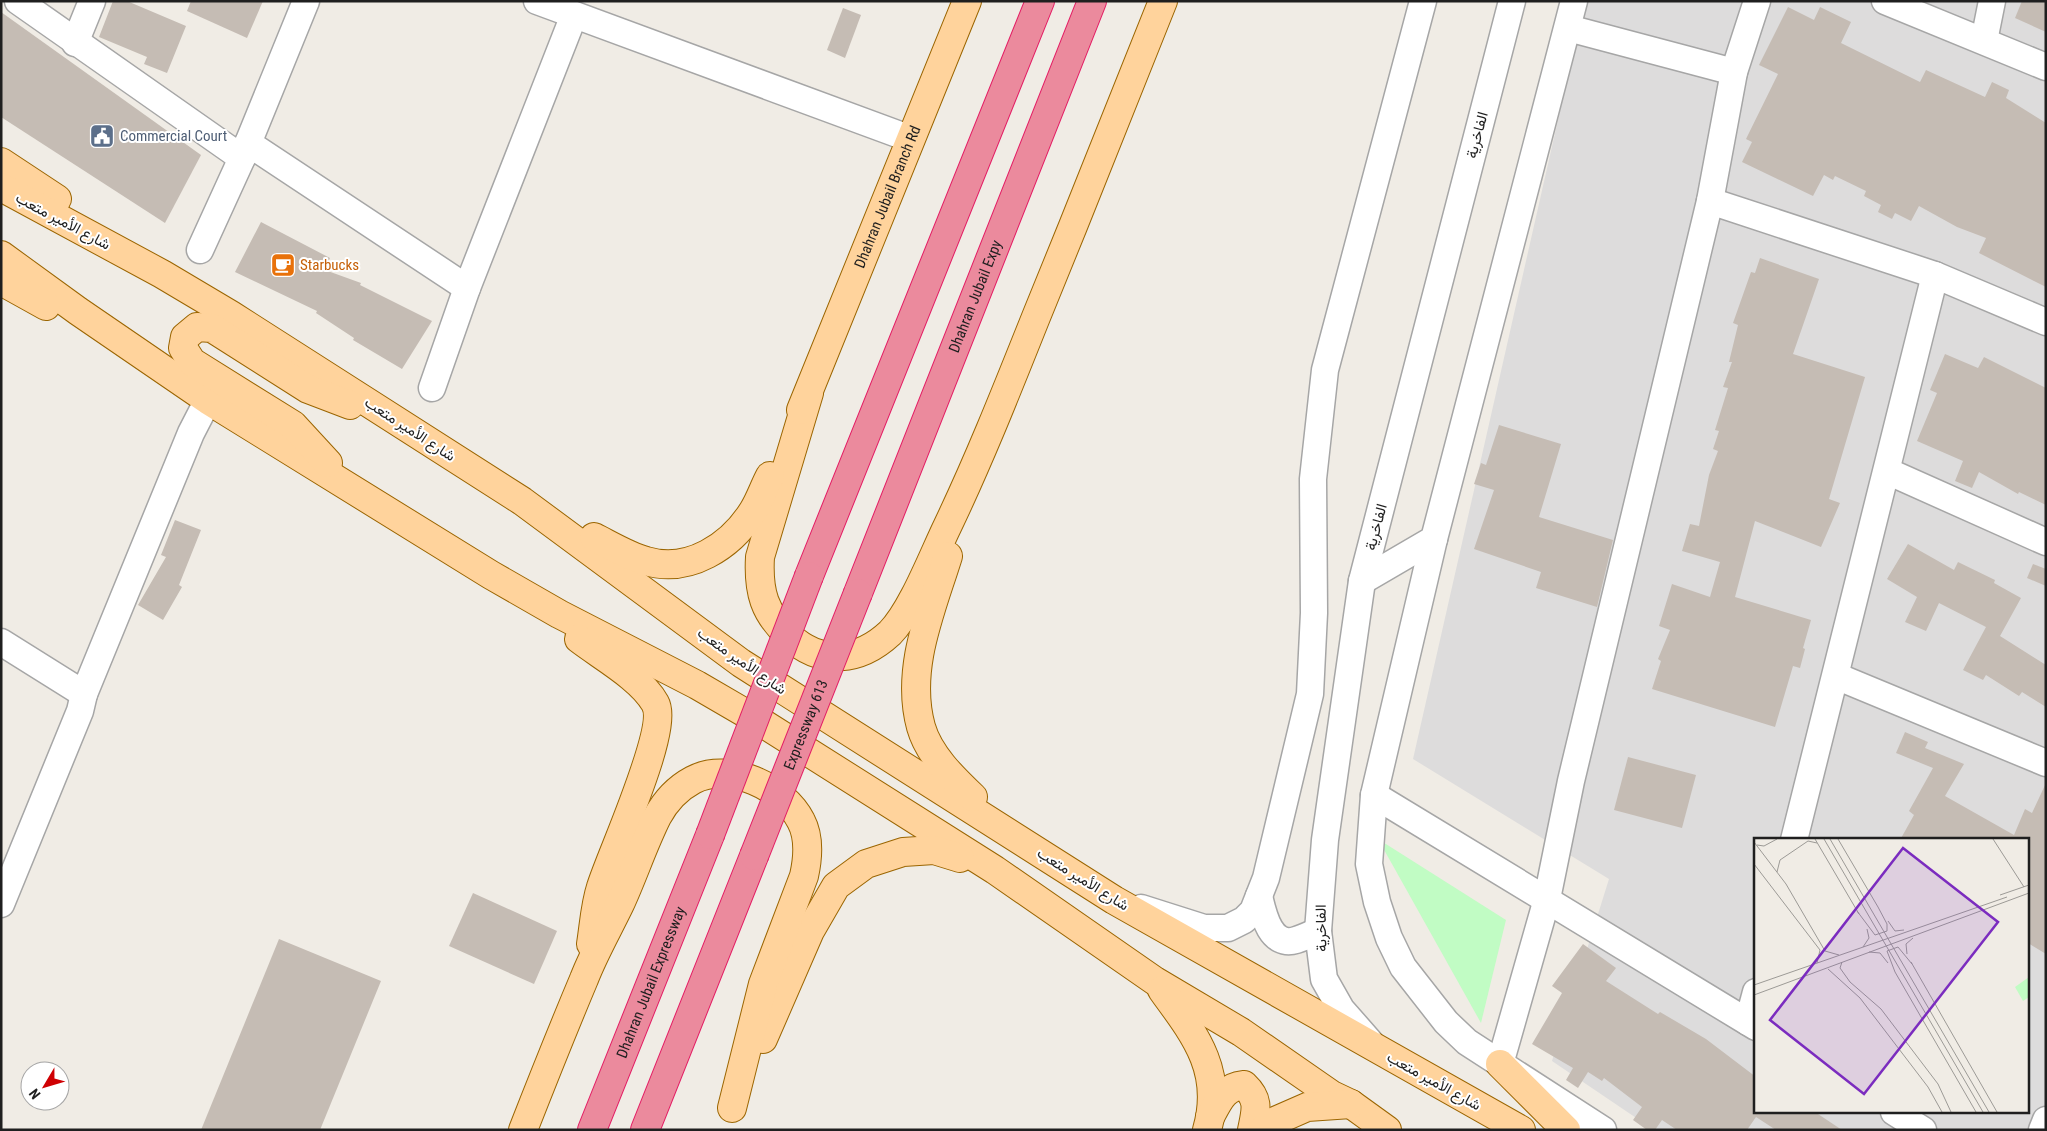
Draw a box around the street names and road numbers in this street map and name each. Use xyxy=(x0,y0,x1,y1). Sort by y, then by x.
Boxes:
street label: الفاخرية xyxy=(1462,110,1492,160)
street label: Dhahran Jubail Branch Rd xyxy=(851,123,924,271)
street label: شارع الأمير متعب xyxy=(12,188,114,255)
street label: Dhahran Jubail Expy xyxy=(945,237,1006,355)
street label: شارع الأمير متعب xyxy=(360,393,459,467)
street label: الفاخرية xyxy=(1361,502,1391,552)
street label: شارع الأمير متعب xyxy=(693,624,790,700)
street label: Expressway 613 xyxy=(780,677,832,773)
street label: شارع الأمير متعب xyxy=(1033,844,1132,916)
street label: Dhahran Jubail Expressway xyxy=(613,904,689,1061)
street label: الفاخرية xyxy=(1312,904,1330,952)
street label: شارع الأمير متعب xyxy=(1383,1048,1484,1116)

